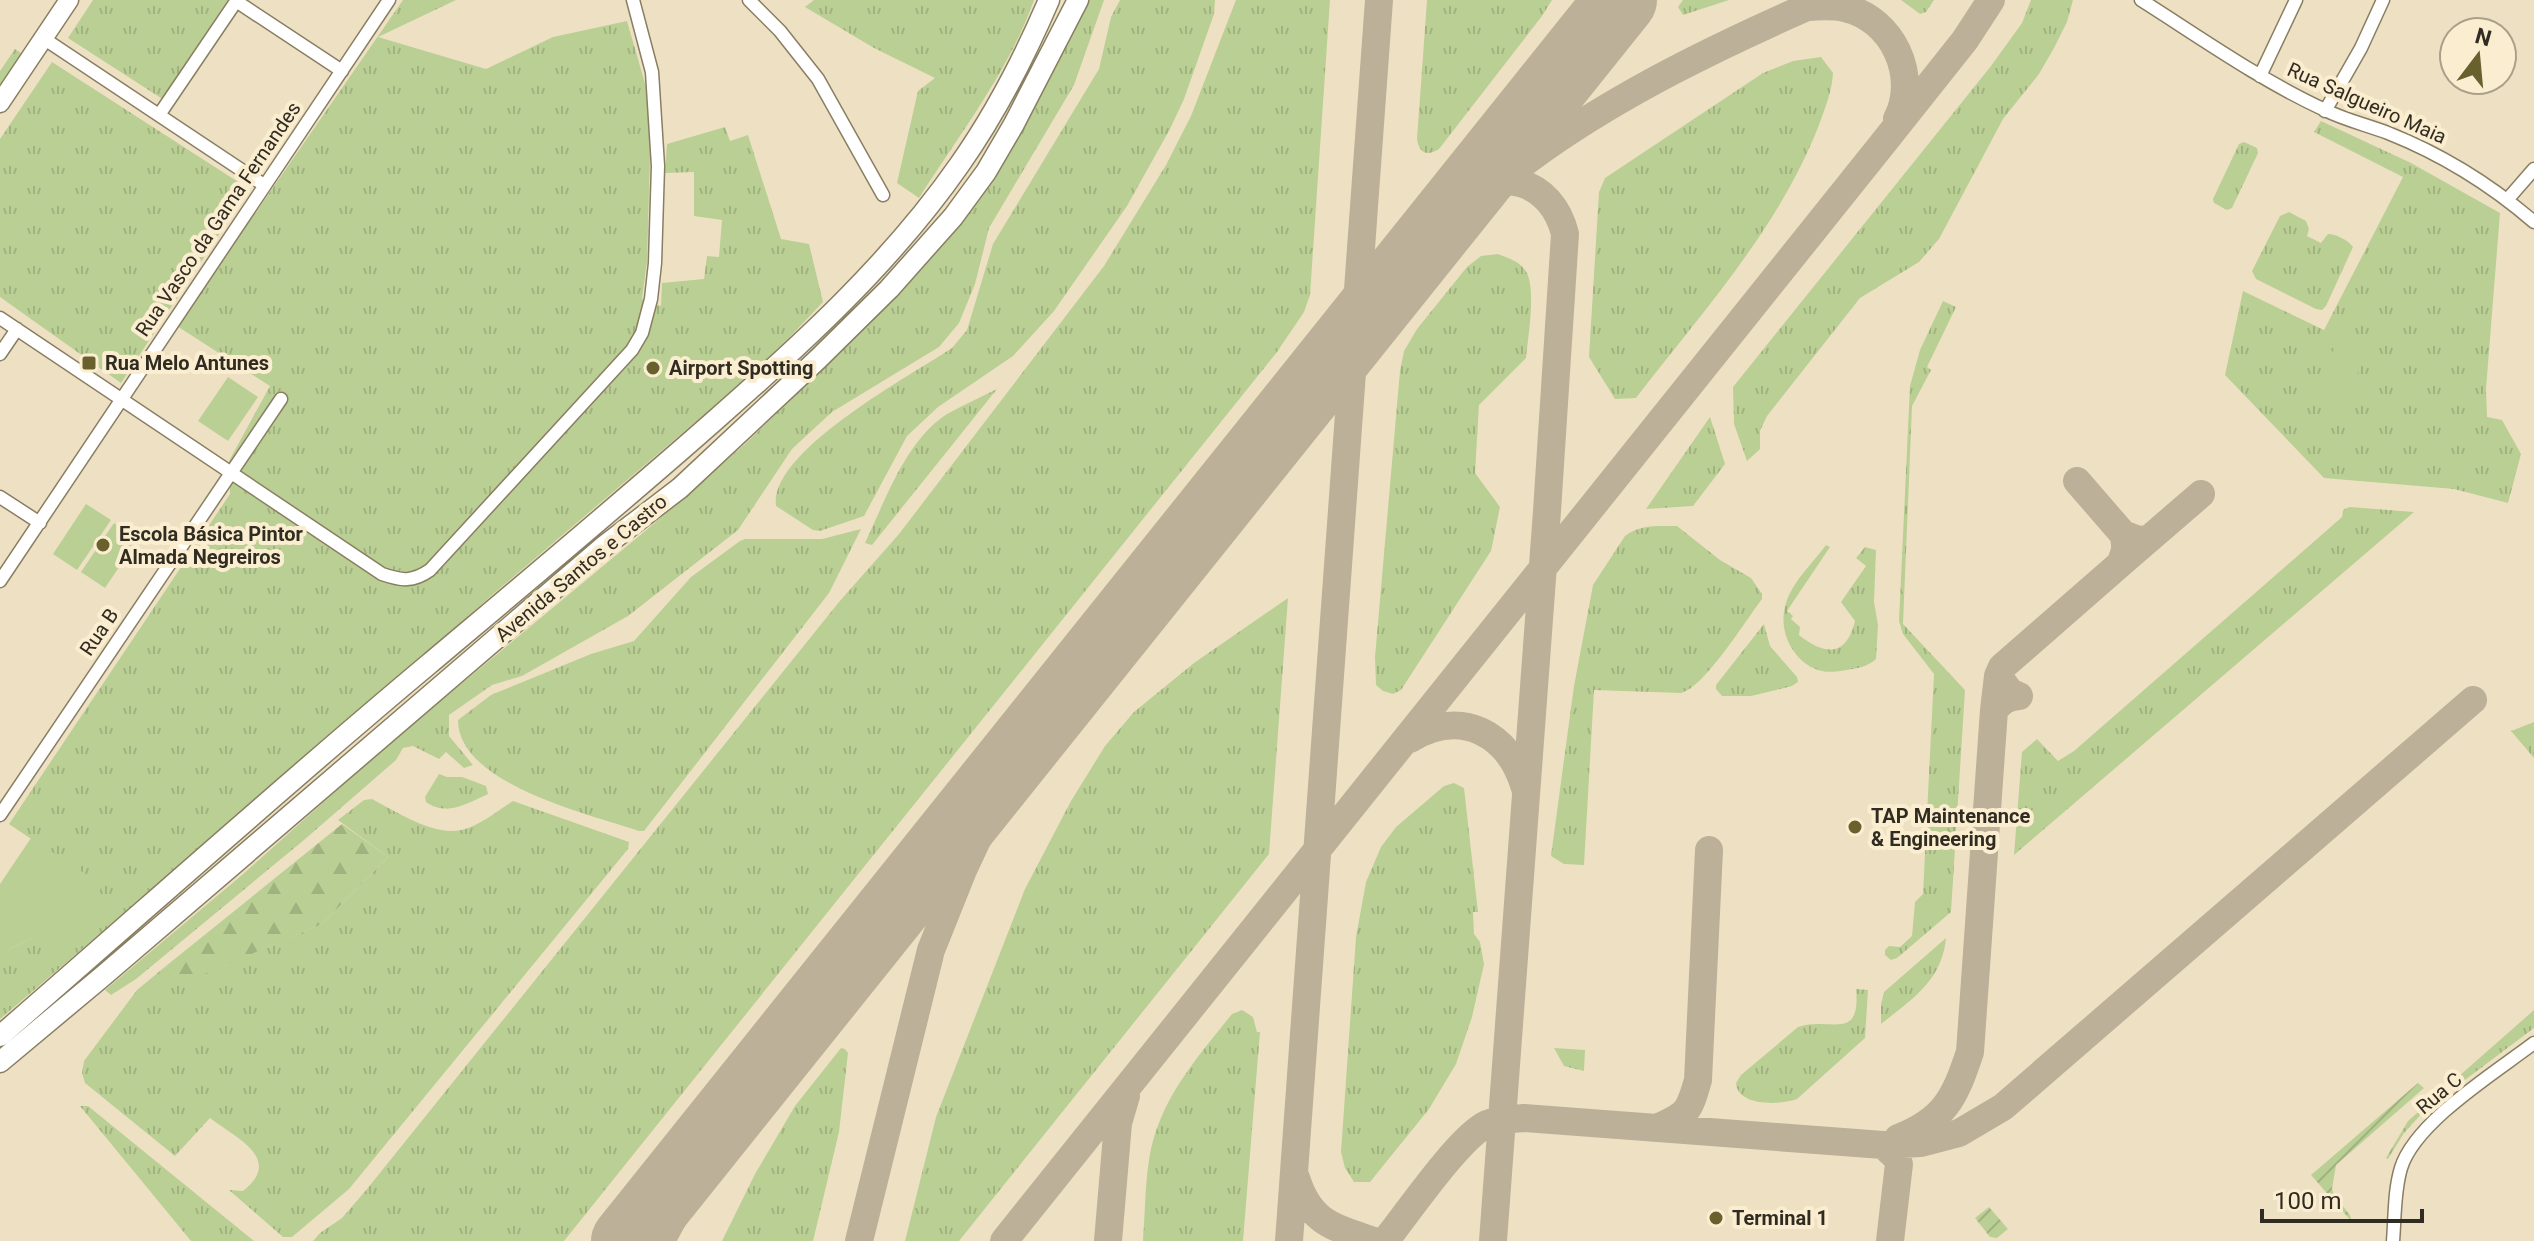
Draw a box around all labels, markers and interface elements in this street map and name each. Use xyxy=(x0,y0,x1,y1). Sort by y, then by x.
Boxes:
north arrow xyxy=(2438,16,2518,96)
text: N xyxy=(2472,23,2494,51)
street label: Rua Salgueiro Maia xyxy=(2284,57,2450,149)
street label: Rua Vasco da Gama Fernandes xyxy=(130,97,306,341)
place label: Rua Melo Antunes xyxy=(105,351,269,375)
marker: Rua Melo Antunes xyxy=(80,354,98,372)
place label: Airport Spotting xyxy=(669,356,813,380)
marker: Airport Spotting xyxy=(644,359,662,377)
street label: Avenida Santos e Castro xyxy=(490,489,672,647)
place label: Escola Básica Pintor Almada Negreiros xyxy=(119,522,304,569)
marker: Escola Básica Pintor Almada Negreiros xyxy=(94,536,112,554)
street label: Rua B xyxy=(75,604,123,660)
place label: TAP Maintenance & Engineering xyxy=(1871,804,2030,851)
marker: TAP Maintenance & Engineering xyxy=(1846,818,1864,836)
street label: Rua C xyxy=(2411,1067,2467,1119)
scale bar xyxy=(2262,1173,2422,1223)
text: 100 m xyxy=(2274,1187,2341,1215)
place label: Terminal 1 xyxy=(1732,1206,1828,1230)
marker: Terminal 1 xyxy=(1707,1209,1725,1227)

